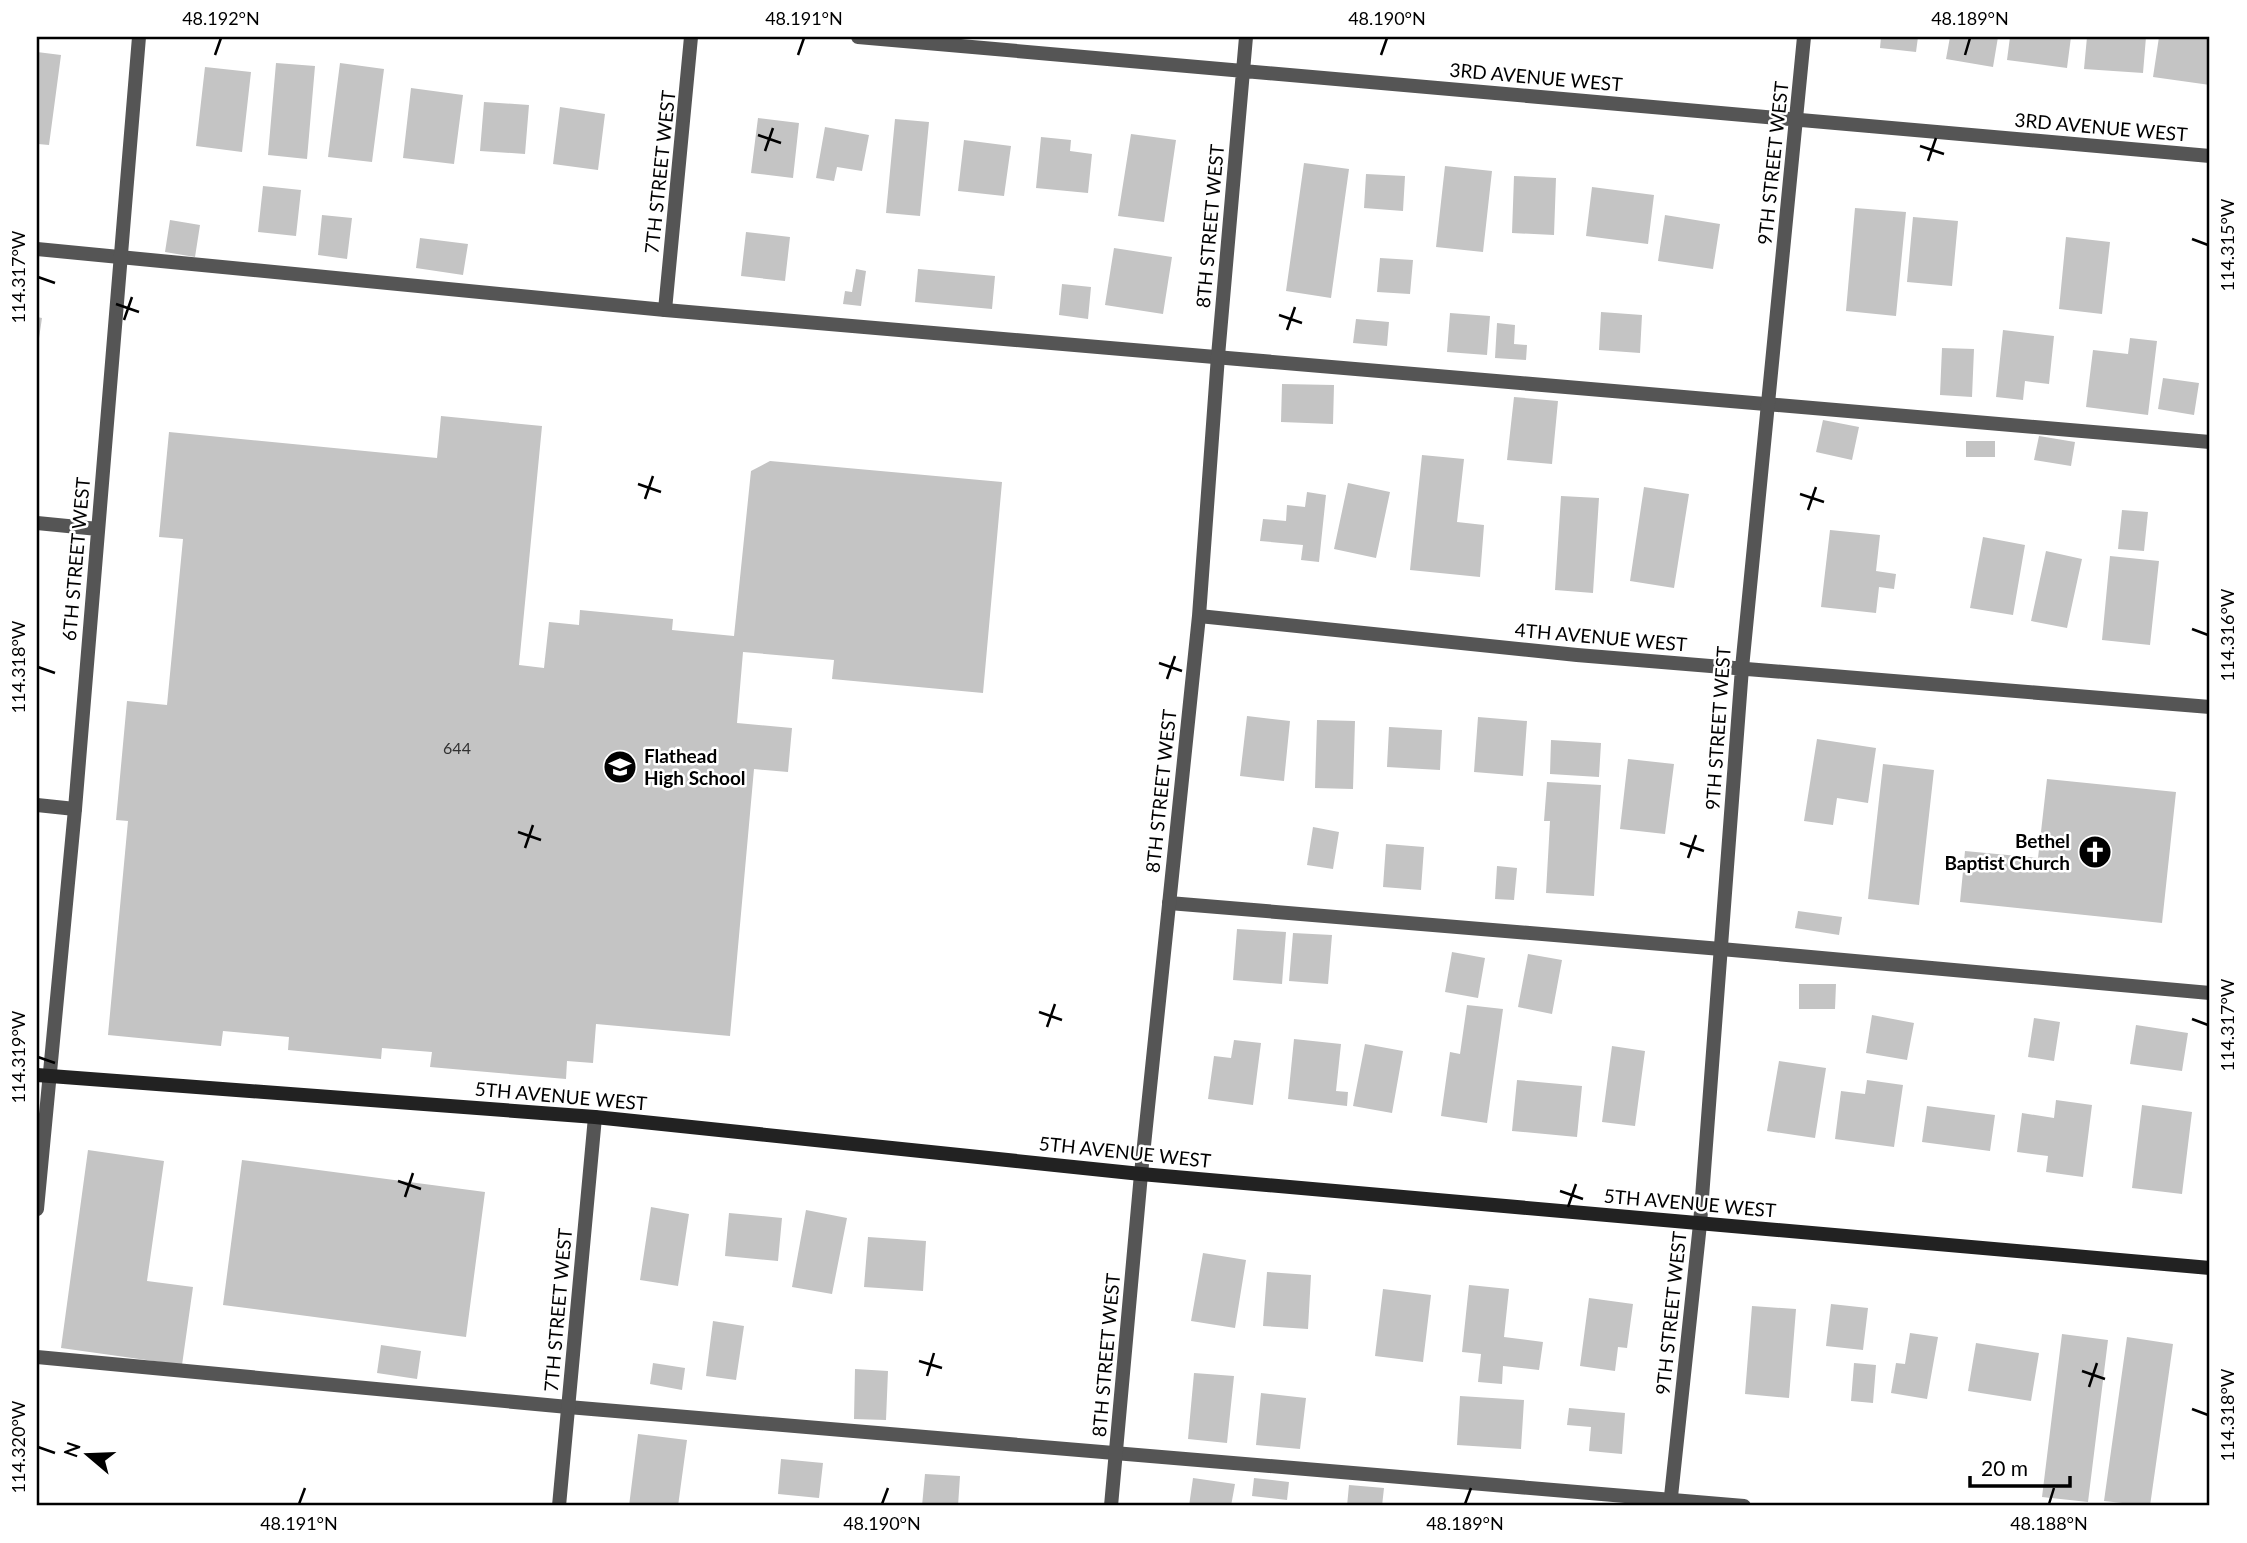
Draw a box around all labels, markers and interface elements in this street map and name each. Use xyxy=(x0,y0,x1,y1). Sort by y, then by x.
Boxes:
text: 48.192°N xyxy=(182,7,260,29)
text: 48.191°N xyxy=(765,7,843,29)
text: 48.190°N xyxy=(1348,7,1426,29)
text: 48.189°N xyxy=(1931,7,2009,29)
street label: 3RD AVENUE WEST xyxy=(1449,57,1623,96)
street label: 9TH STREET WEST xyxy=(1752,80,1793,246)
street label: 7TH STREET WEST xyxy=(639,89,680,255)
street label: 3RD AVENUE WEST xyxy=(2014,107,2188,146)
street label: 8TH STREET WEST xyxy=(1191,143,1228,309)
text: 114.315°W xyxy=(2216,198,2238,292)
text: 114.317°W xyxy=(7,230,29,324)
street label: 6TH STREET WEST xyxy=(57,476,94,642)
text: 114.316°W xyxy=(2216,588,2238,682)
street label: 4TH AVENUE WEST xyxy=(1514,618,1688,655)
text: 114.318°W xyxy=(7,620,29,714)
street label: 9TH STREET WEST xyxy=(1700,645,1735,811)
street label: 8TH STREET WEST xyxy=(1140,708,1181,874)
house number: 644 xyxy=(443,738,471,757)
place label: Flathead High School xyxy=(644,744,746,789)
school or university icon: Flathead High School xyxy=(601,748,639,786)
place label: Bethel Baptist Church xyxy=(1944,829,2070,874)
church icon: Bethel Baptist Church xyxy=(2076,833,2114,871)
text: 114.317°W xyxy=(2216,978,2238,1072)
text: 114.319°W xyxy=(7,1010,29,1104)
street label: 5TH AVENUE WEST xyxy=(474,1077,648,1114)
street label: 5TH AVENUE WEST xyxy=(1038,1131,1212,1172)
street label: 5TH AVENUE WEST xyxy=(1603,1184,1777,1221)
street label: 7TH STREET WEST xyxy=(539,1227,576,1393)
street label: 9TH STREET WEST xyxy=(1650,1230,1691,1396)
street label: 8TH STREET WEST xyxy=(1087,1272,1124,1438)
text: 114.318°W xyxy=(2216,1368,2238,1462)
text: 114.320°W xyxy=(7,1400,29,1494)
north arrow xyxy=(52,1420,122,1490)
text: N xyxy=(58,1439,85,1460)
scale bar xyxy=(1970,1445,2070,1489)
text: 20 m xyxy=(1981,1455,2028,1480)
text: 48.191°N xyxy=(260,1512,338,1534)
text: 48.190°N xyxy=(843,1512,921,1534)
text: 48.189°N xyxy=(1426,1512,1504,1534)
text: 48.188°N xyxy=(2010,1512,2088,1534)

